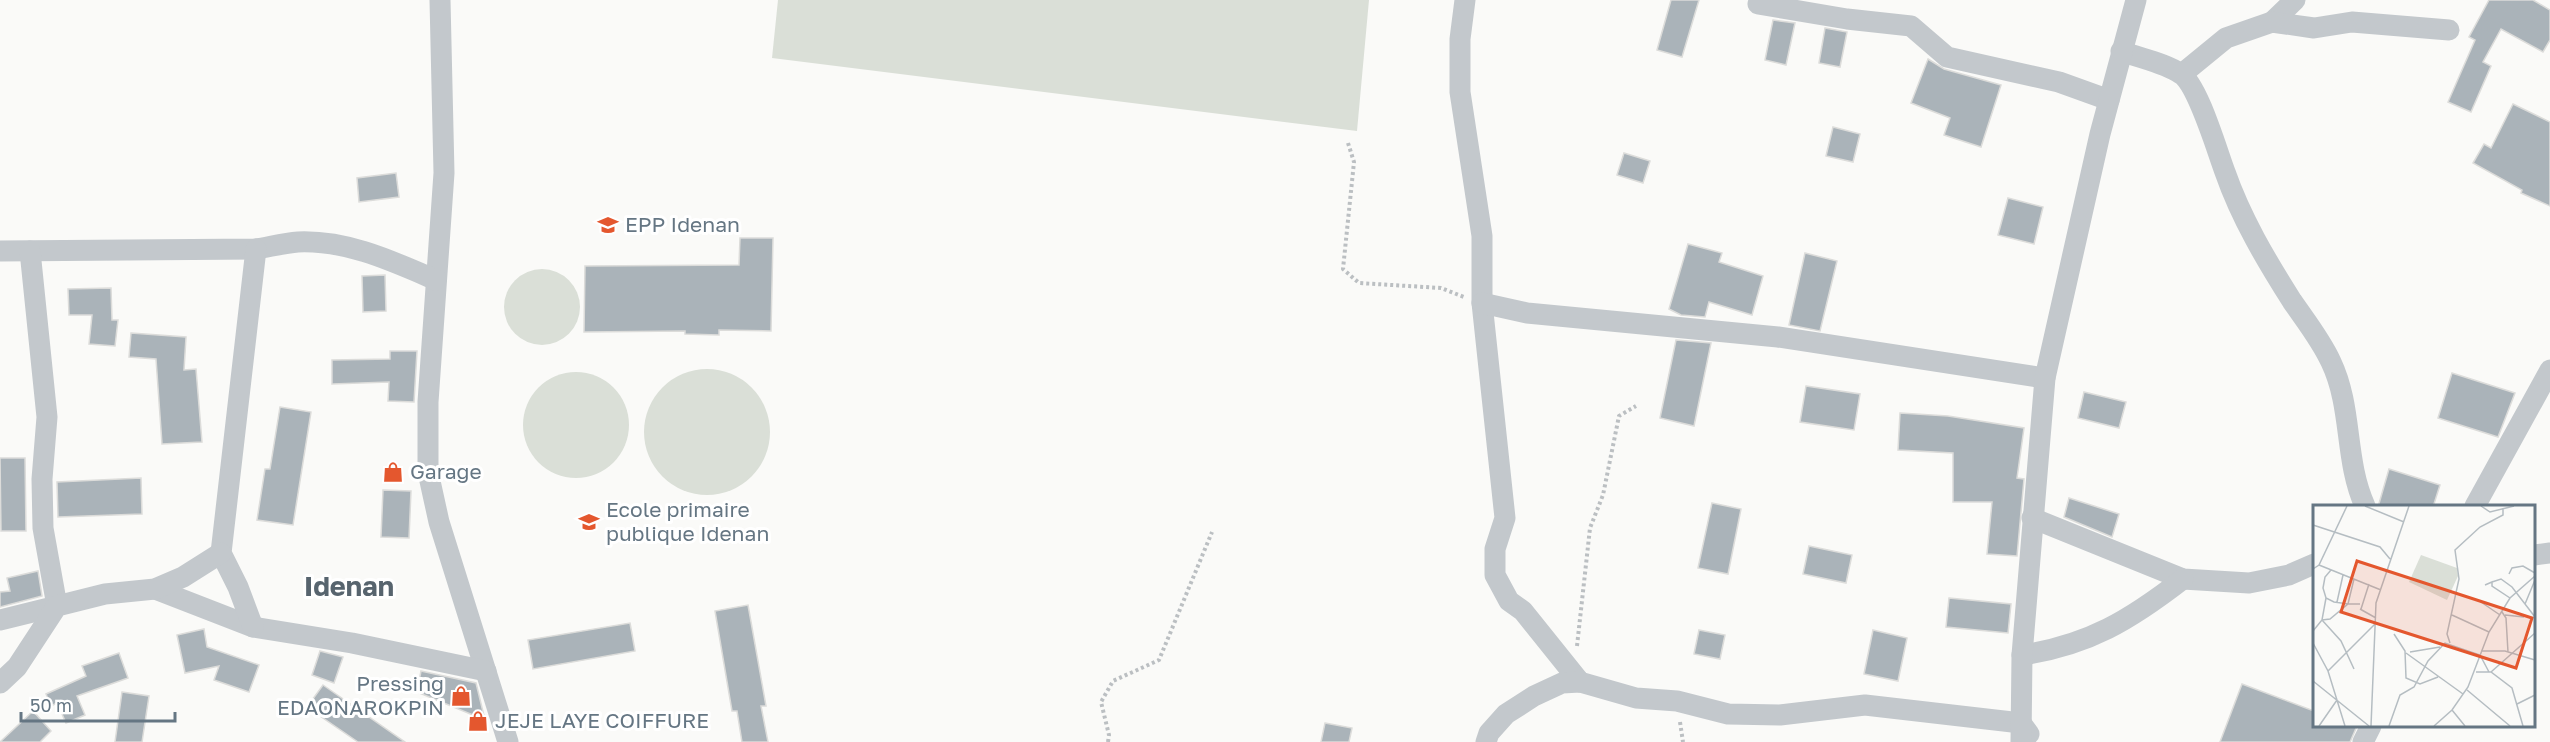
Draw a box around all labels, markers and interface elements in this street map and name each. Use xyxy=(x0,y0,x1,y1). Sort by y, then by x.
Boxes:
place label: EPP Idenan xyxy=(625,211,740,237)
school or university icon: EPP Idenan xyxy=(596,213,620,237)
place label: Garage xyxy=(410,458,482,484)
shop icon: Garage xyxy=(381,460,405,484)
place label: Ecole primaire publique Idenan xyxy=(606,496,769,546)
inset map xyxy=(2313,505,2535,727)
school or university icon: Ecole primaire publique Idenan xyxy=(577,510,601,534)
district label: Idenan xyxy=(304,570,394,602)
place label: Pressing EDAONAROKPIN xyxy=(277,670,444,720)
shop icon: Pressing EDAONAROKPIN xyxy=(449,684,473,708)
scale bar xyxy=(21,685,176,723)
text: 50 m xyxy=(30,694,72,716)
place label: JEJE LAYE COIFFURE xyxy=(495,707,709,733)
shop icon: JEJE LAYE COIFFURE xyxy=(466,709,490,733)

